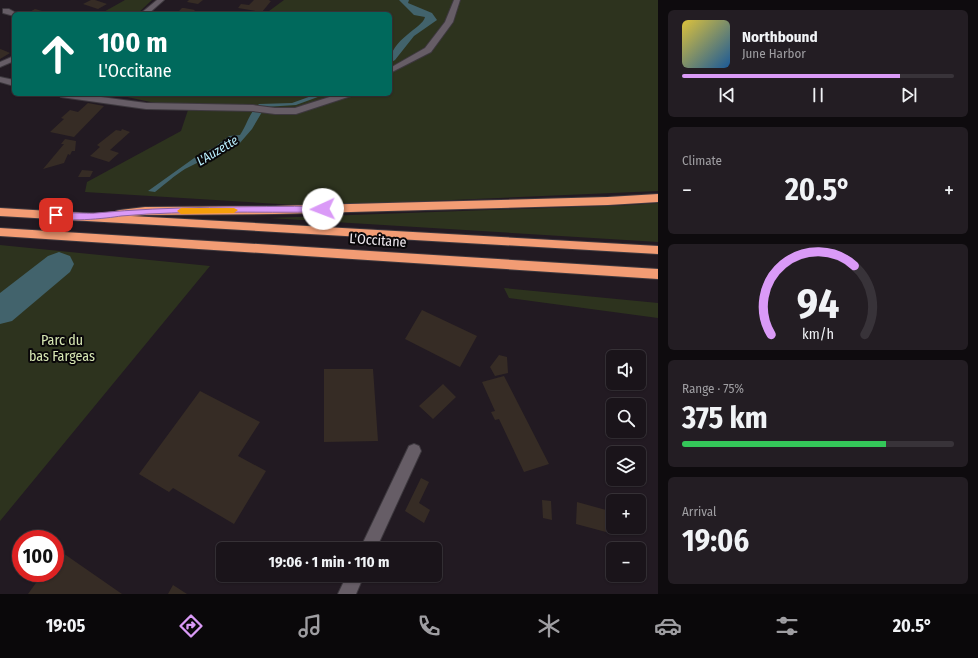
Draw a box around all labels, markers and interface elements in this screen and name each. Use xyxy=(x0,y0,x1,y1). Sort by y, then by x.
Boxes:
text: 100 m xyxy=(98,26,168,59)
icon: ahead xyxy=(32,28,84,80)
text: Northbound xyxy=(742,28,818,46)
text: June Harbor xyxy=(742,46,806,61)
text: L'Occitane xyxy=(98,60,172,82)
icon: previous xyxy=(716,84,738,106)
icon: pause xyxy=(807,84,829,106)
icon: next xyxy=(898,84,920,106)
water label: L'Auzette xyxy=(194,132,241,169)
text: Climate xyxy=(682,153,722,168)
text: 20.5° xyxy=(785,172,851,208)
text: − xyxy=(682,177,692,204)
text: + xyxy=(944,177,954,204)
position arrow xyxy=(302,188,344,230)
pin xyxy=(39,198,73,232)
icon: arrive xyxy=(45,204,67,226)
street label: L'Occitane xyxy=(349,230,407,251)
text: 94 xyxy=(797,279,839,329)
text: km/h xyxy=(802,326,834,343)
park label: Parc du bas Fargeas xyxy=(29,332,95,365)
map controls xyxy=(606,350,646,582)
button: sound xyxy=(606,350,646,390)
text: Range · 75% xyxy=(682,381,744,396)
button: search xyxy=(606,398,646,438)
text: 375 km xyxy=(682,400,768,436)
button: layers xyxy=(606,446,646,486)
button: + xyxy=(606,494,646,534)
text: Arrival xyxy=(682,504,716,519)
text: 19:06 xyxy=(682,523,749,559)
speed limit sign: 100 xyxy=(12,530,64,582)
button: − xyxy=(606,542,646,582)
text: 19:06 · 1 min · 110 m xyxy=(269,553,389,571)
icon: directions xyxy=(177,612,205,640)
icon: music xyxy=(296,612,324,640)
icon: phone xyxy=(415,612,443,640)
icon: climate xyxy=(535,612,563,640)
icon: car xyxy=(654,612,682,640)
icon: filters xyxy=(773,612,801,640)
text: 19:05 xyxy=(46,615,85,637)
text: 20.5° xyxy=(893,615,932,637)

